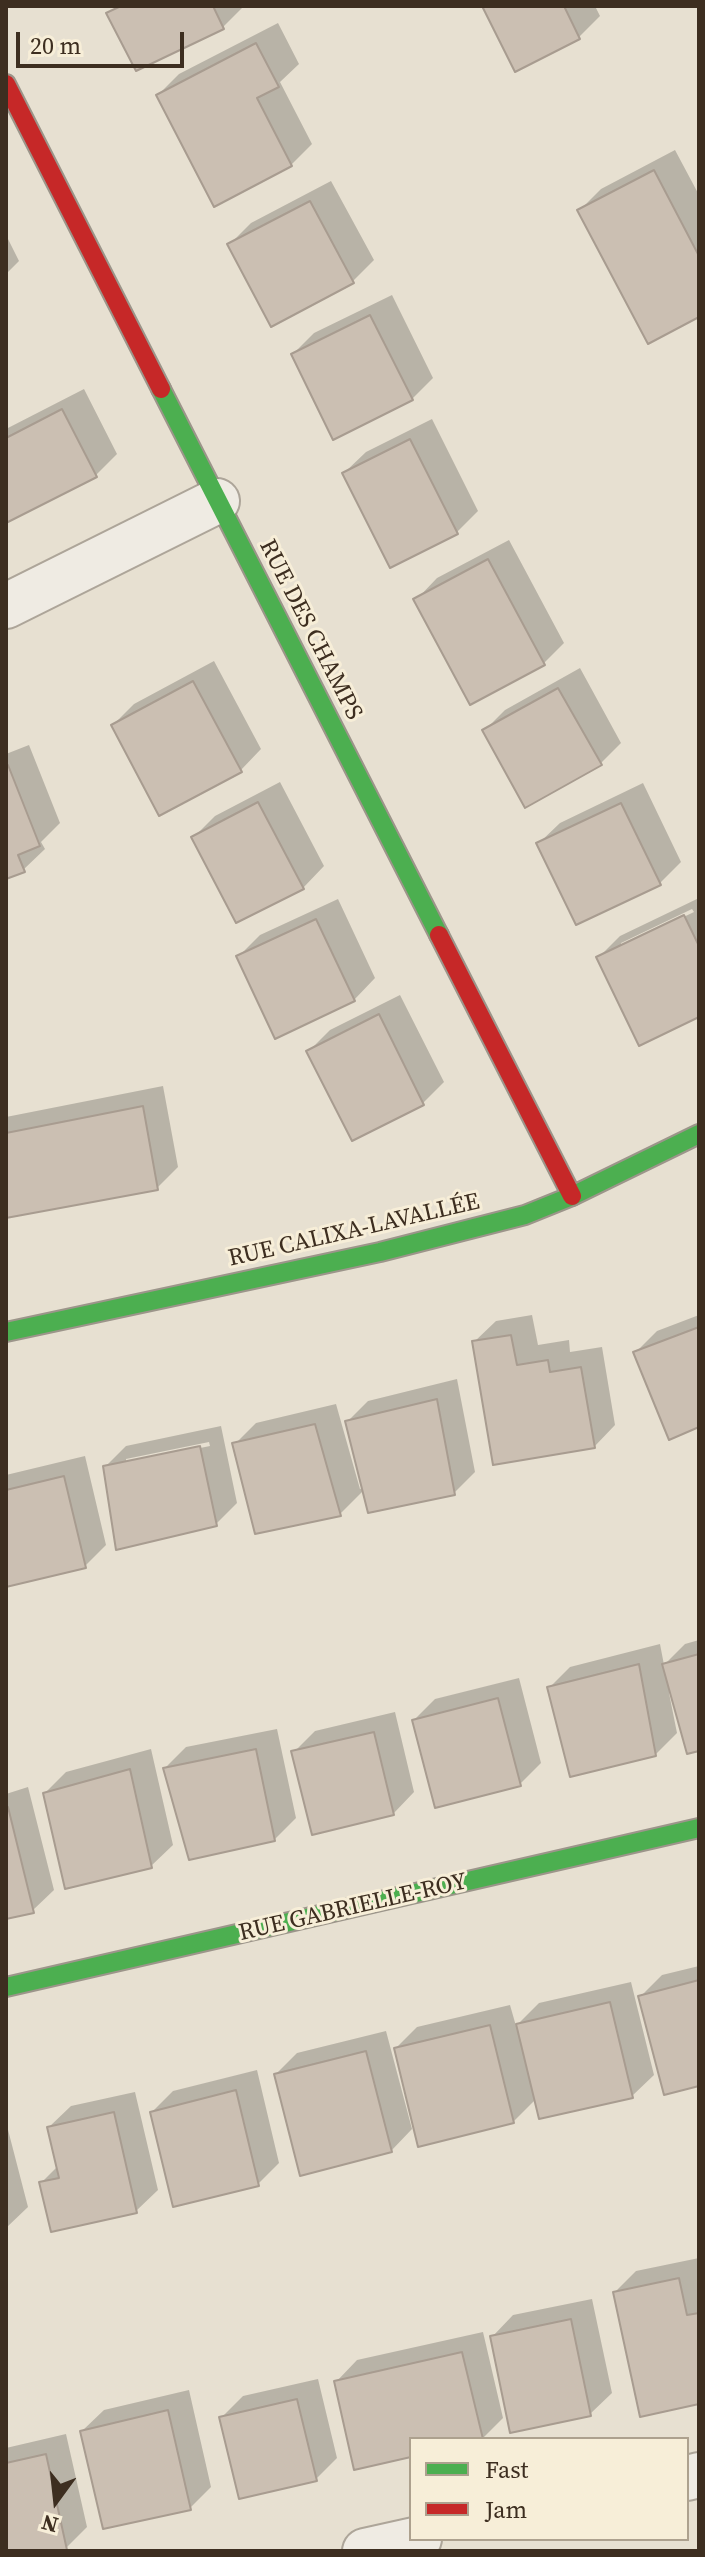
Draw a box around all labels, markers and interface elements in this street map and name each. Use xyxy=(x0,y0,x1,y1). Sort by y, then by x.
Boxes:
scale bar xyxy=(20,16,188,66)
text: 20 m xyxy=(30,29,81,62)
street label: RUE DES CHAMPS xyxy=(252,535,368,725)
street label: RUE CALIXA-LAVALLÉE xyxy=(226,1188,482,1274)
street label: RUE GABRIELLE-ROY xyxy=(236,1868,470,1948)
legend xyxy=(409,2437,689,2541)
text: Fast xyxy=(485,2453,528,2486)
north arrow xyxy=(16,2461,96,2541)
text: Jam xyxy=(485,2493,527,2526)
text: N xyxy=(38,2508,61,2541)

